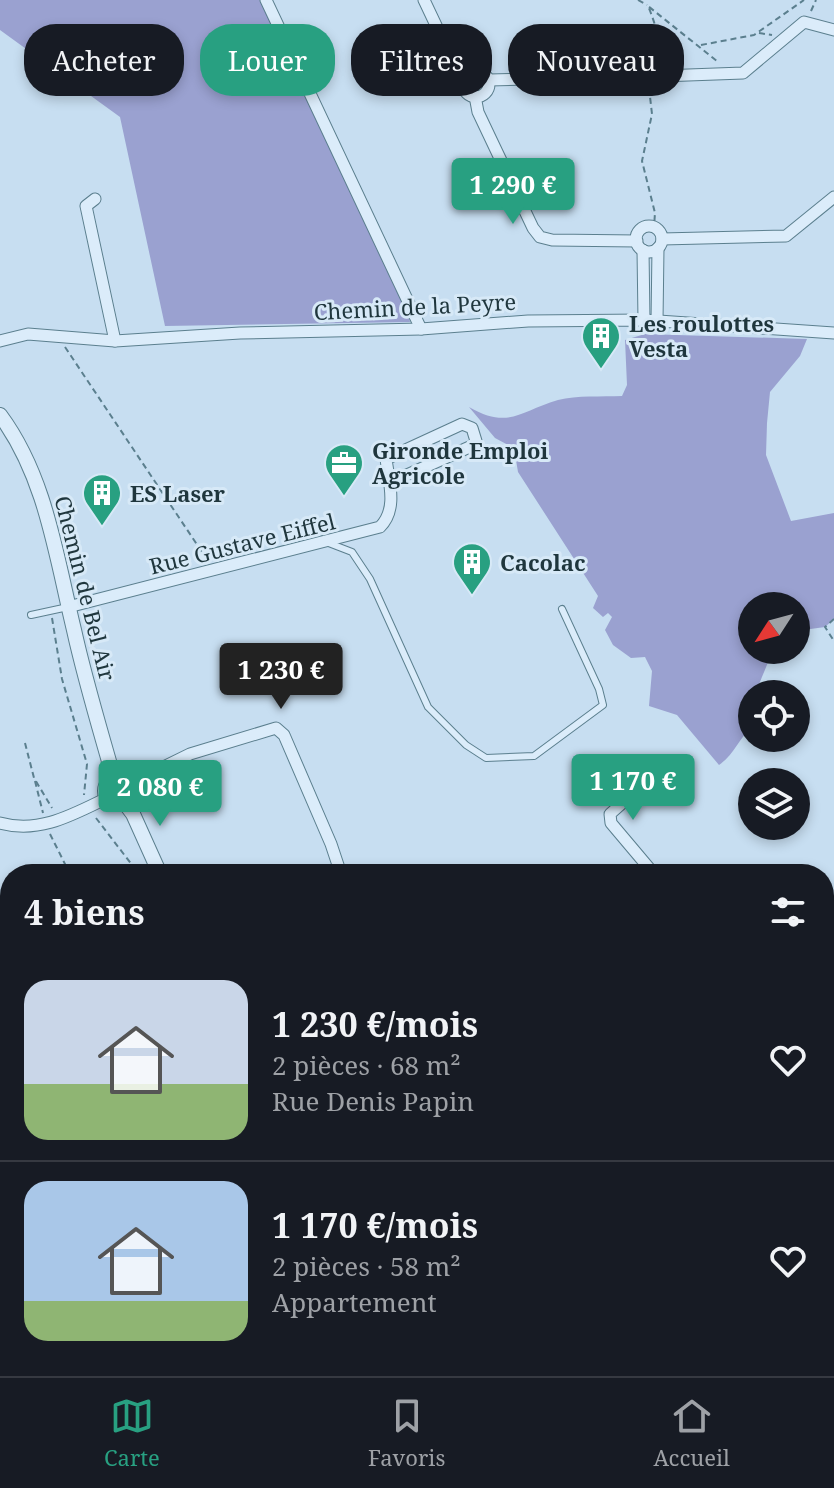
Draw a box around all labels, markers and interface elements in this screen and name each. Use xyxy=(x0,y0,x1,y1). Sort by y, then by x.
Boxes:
chip: Acheter xyxy=(24,24,184,96)
chip: Louer xyxy=(200,24,335,96)
chip: Filtres xyxy=(351,24,492,96)
chip: Nouveau xyxy=(508,24,684,96)
pin: 1 290 € xyxy=(439,158,587,226)
text: 1 290 € xyxy=(470,166,556,202)
street label: Chemin de la Peyre xyxy=(313,286,517,326)
place label: Les roulottes Vesta xyxy=(629,308,774,363)
building icon: Les roulottes Vesta xyxy=(580,315,622,370)
place label: Gironde Emploi Agricole xyxy=(372,435,548,490)
office icon: Gironde Emploi Agricole xyxy=(323,442,365,497)
building icon: ES Laser xyxy=(81,472,123,527)
place label: ES Laser xyxy=(130,478,226,508)
street label: Chemin de Bel Air xyxy=(49,492,124,684)
street label: Rue Gustave Eiffel xyxy=(146,505,338,581)
building icon: Cacolac xyxy=(451,541,493,596)
place label: Cacolac xyxy=(500,547,586,577)
north arrow xyxy=(738,592,810,664)
map controls xyxy=(738,592,810,840)
pin: 1 230 € xyxy=(207,643,355,711)
text: 1 230 € xyxy=(238,651,324,687)
button: locate xyxy=(738,680,810,752)
pin: 1 170 € xyxy=(559,754,707,822)
pin: 2 080 € xyxy=(86,760,234,828)
text: 1 170 € xyxy=(590,762,676,798)
text: 2 080 € xyxy=(117,768,203,804)
button: layers xyxy=(738,768,810,840)
text: 4 biens xyxy=(24,889,145,935)
icon: filters xyxy=(766,890,810,934)
text: 1 230 €/mois xyxy=(272,1001,478,1047)
icon: home xyxy=(88,1012,184,1108)
icon: heart xyxy=(766,1038,810,1082)
text: 2 pièces · 68 m² xyxy=(272,1047,461,1083)
text: Rue Denis Papin xyxy=(272,1083,474,1119)
text: 1 170 €/mois xyxy=(272,1202,478,1248)
icon: home xyxy=(88,1213,184,1309)
icon: heart xyxy=(766,1239,810,1283)
text: 2 pièces · 58 m² xyxy=(272,1248,461,1284)
text: Appartement xyxy=(272,1284,437,1320)
tab: Carte xyxy=(104,1394,160,1472)
tab: Favoris xyxy=(368,1394,445,1472)
tab: Accueil xyxy=(654,1394,730,1472)

